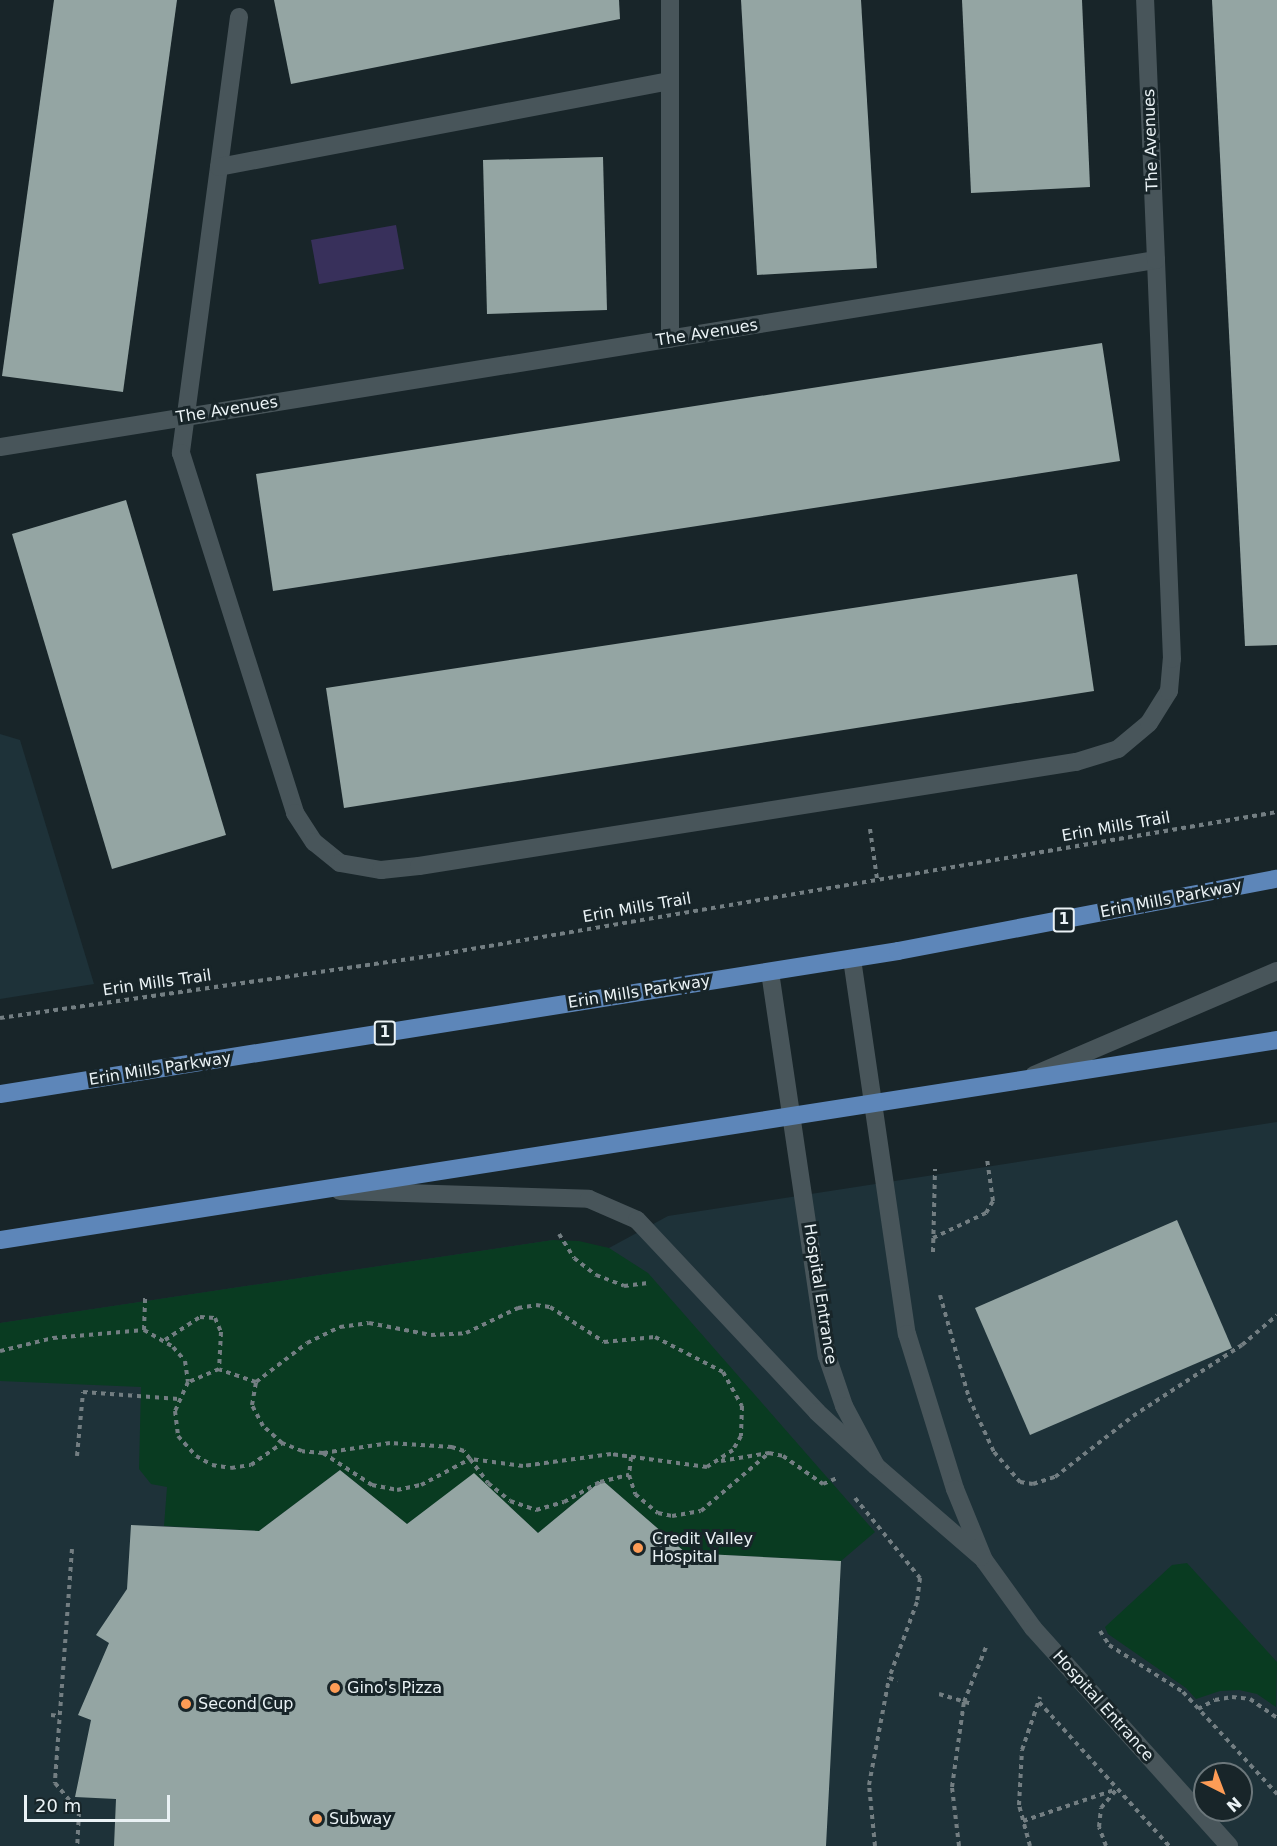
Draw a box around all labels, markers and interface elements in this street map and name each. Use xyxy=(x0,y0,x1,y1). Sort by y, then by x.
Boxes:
street label: The Avenues xyxy=(1140,88,1162,192)
street label: The Avenues xyxy=(655,315,759,351)
street label: The Avenues xyxy=(175,392,279,428)
street label: Erin Mills Trail xyxy=(1060,808,1172,846)
street label: Erin Mills Parkway xyxy=(1099,876,1243,922)
street label: Erin Mills Trail xyxy=(581,889,693,927)
road number: 1 xyxy=(1052,908,1076,932)
street label: Erin Mills Trail xyxy=(101,966,213,1000)
street label: Erin Mills Parkway xyxy=(566,971,712,1013)
road number: 1 xyxy=(373,1021,397,1045)
street label: Erin Mills Parkway xyxy=(87,1048,233,1090)
street label: Hospital Entrance xyxy=(799,1222,841,1366)
place label: Credit Valley Hospital xyxy=(652,1529,753,1567)
marker: Credit Valley Hospital xyxy=(629,1539,647,1557)
street label: Hospital Entrance xyxy=(1048,1647,1158,1765)
place label: Gino's Pizza xyxy=(347,1678,442,1698)
marker: Gino's Pizza xyxy=(328,1681,342,1695)
place label: Second Cup xyxy=(198,1694,293,1714)
marker: Second Cup xyxy=(179,1697,193,1711)
north arrow xyxy=(1193,1762,1253,1822)
scale bar xyxy=(27,1783,172,1821)
text: N xyxy=(1223,1793,1245,1816)
text: 20 m xyxy=(35,1795,81,1816)
place label: Subway xyxy=(329,1809,392,1829)
marker: Subway xyxy=(310,1812,324,1826)

